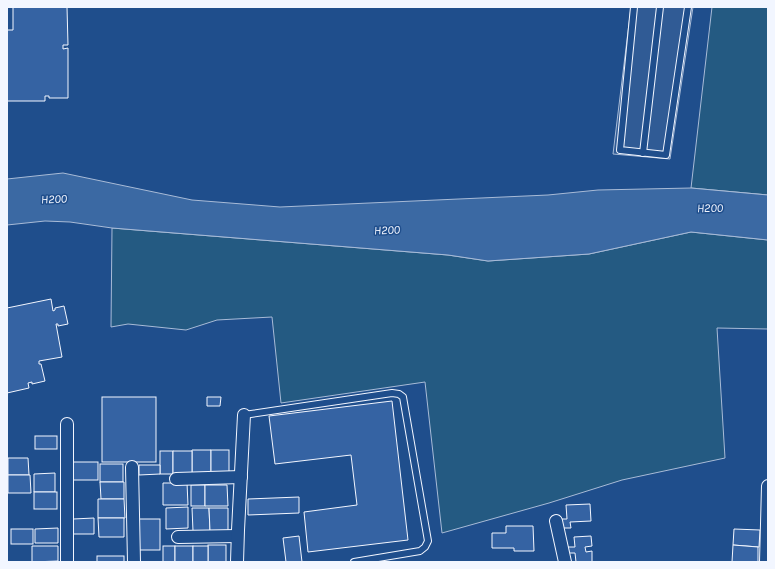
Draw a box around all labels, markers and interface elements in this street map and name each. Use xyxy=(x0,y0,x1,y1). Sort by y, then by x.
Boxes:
water label: H200 xyxy=(41,192,68,206)
water label: H200 xyxy=(697,201,724,215)
water label: H200 xyxy=(374,223,401,237)

